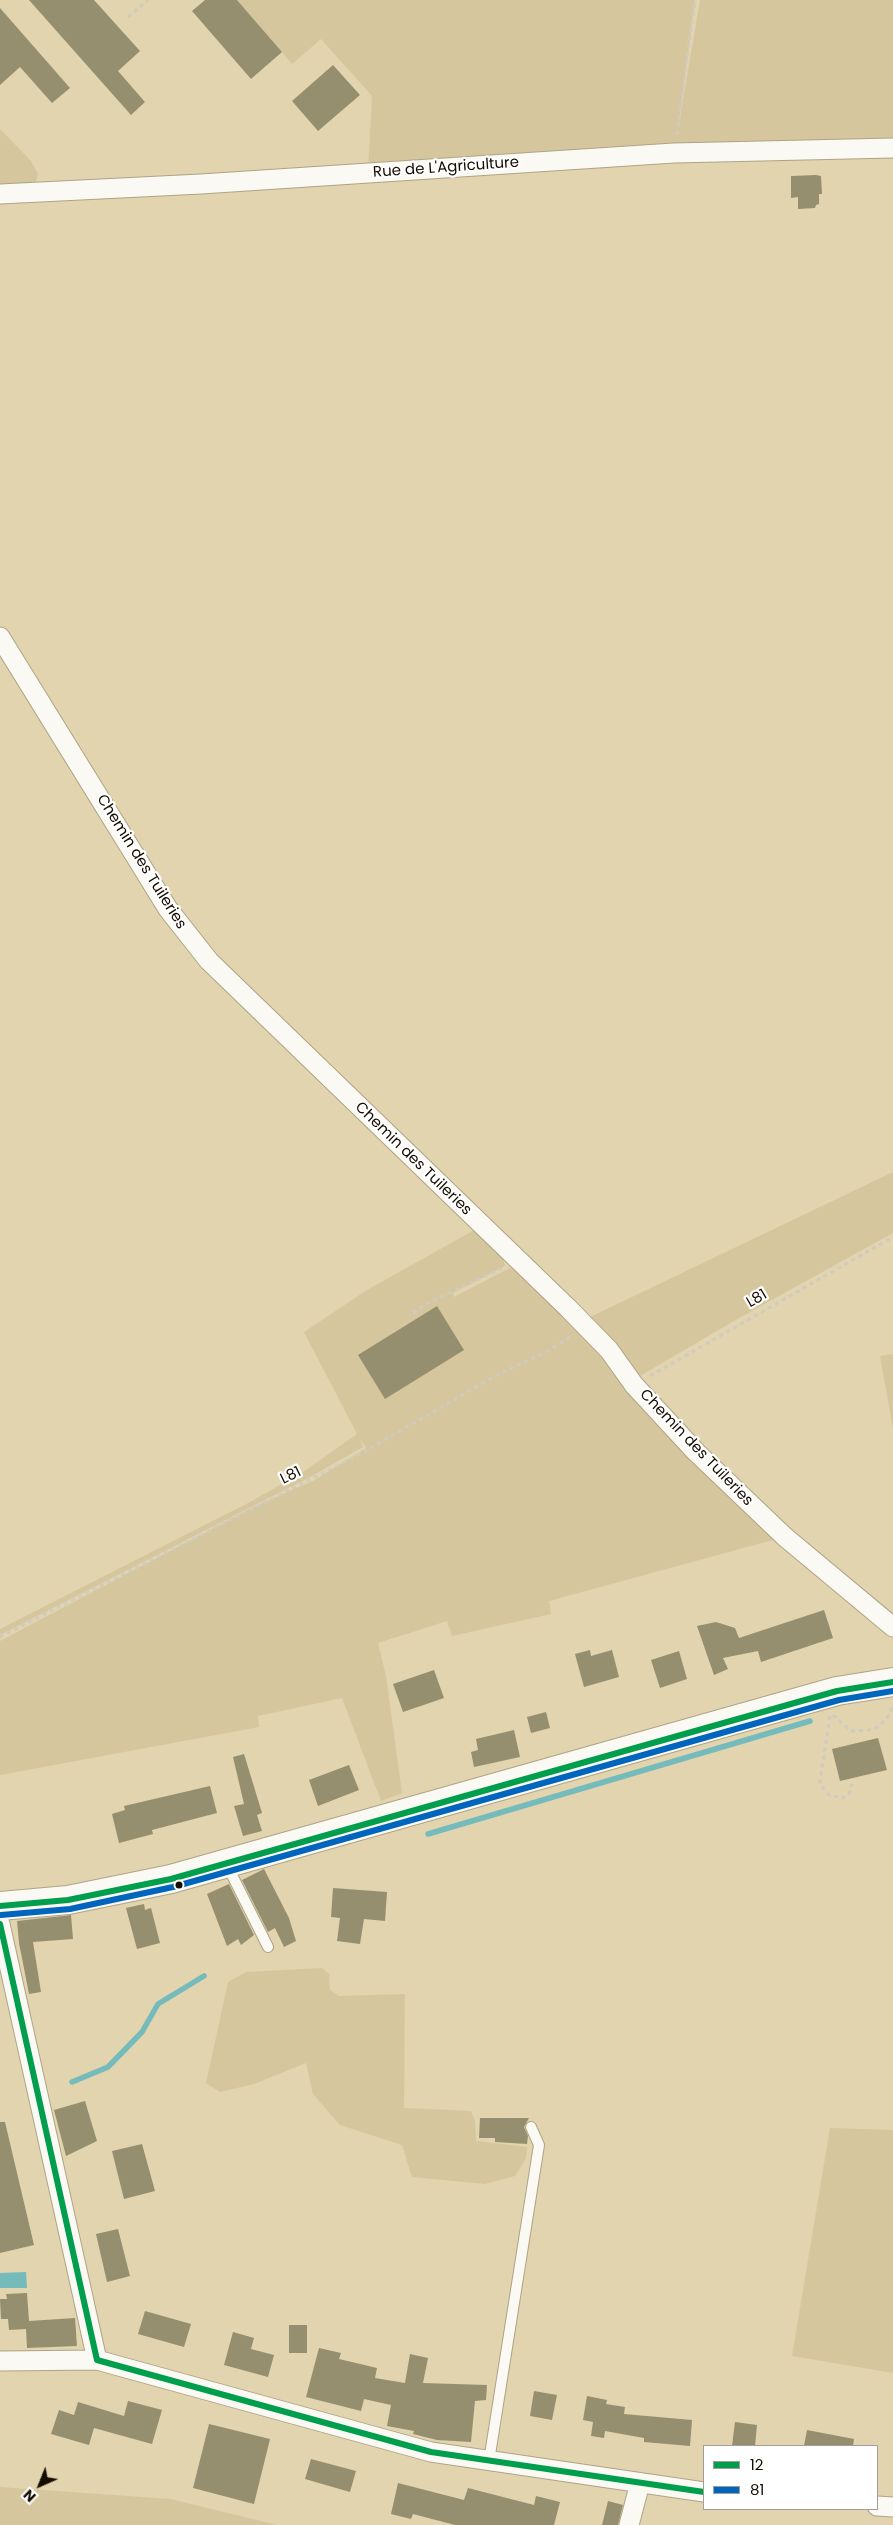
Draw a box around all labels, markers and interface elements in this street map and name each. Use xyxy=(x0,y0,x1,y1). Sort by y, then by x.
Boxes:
street label: Rue de L'Agriculture xyxy=(372,154,520,182)
street label: Chemin des Tuileries xyxy=(92,791,190,933)
street label: Chemin des Tuileries xyxy=(351,1099,475,1219)
street label: L81 xyxy=(744,1286,770,1312)
street label: Chemin des Tuileries xyxy=(636,1386,756,1510)
street label: L81 xyxy=(278,1463,304,1489)
unlabelled marker xyxy=(174,1880,184,1890)
legend xyxy=(703,2445,878,2510)
text: 12 xyxy=(750,2454,763,2475)
north arrow xyxy=(15,2460,65,2510)
text: 81 xyxy=(750,2479,764,2500)
text: N xyxy=(19,2485,40,2507)

